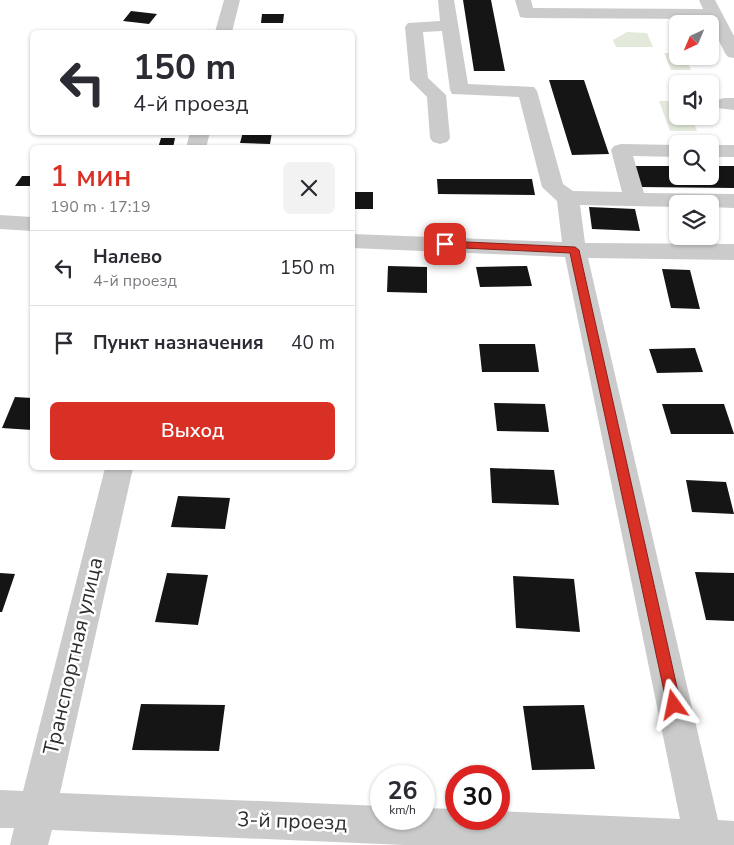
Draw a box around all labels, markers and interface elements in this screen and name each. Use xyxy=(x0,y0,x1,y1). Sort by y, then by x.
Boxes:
north arrow xyxy=(669,15,719,65)
map controls xyxy=(669,15,719,245)
text: 150 m xyxy=(133,44,236,91)
icon: left xyxy=(50,50,115,115)
button: sound xyxy=(669,75,719,125)
text: 4-й проезд xyxy=(133,89,248,119)
button: search xyxy=(669,135,719,185)
text: 1 мин xyxy=(50,156,132,197)
button: close xyxy=(283,162,335,214)
button: layers xyxy=(669,195,719,245)
text: 190 m · 17:19 xyxy=(50,196,151,218)
pin xyxy=(424,223,466,265)
icon: arrive xyxy=(431,230,459,258)
text: Налево xyxy=(93,244,162,270)
icon: left xyxy=(50,254,78,282)
text: 150 m xyxy=(280,255,335,281)
text: 4-й проезд xyxy=(93,270,177,292)
icon: arrive xyxy=(50,329,78,357)
text: Пункт назначения xyxy=(93,330,264,356)
text: 40 m xyxy=(291,330,335,356)
button: Выход xyxy=(50,402,335,460)
street label: Транспортная улица xyxy=(37,554,109,758)
position arrow xyxy=(647,678,699,730)
speed limit sign: 30 xyxy=(445,765,510,830)
text: 26 xyxy=(387,774,418,808)
text: km/h xyxy=(389,802,416,818)
street label: 3-й проезд xyxy=(236,805,348,837)

